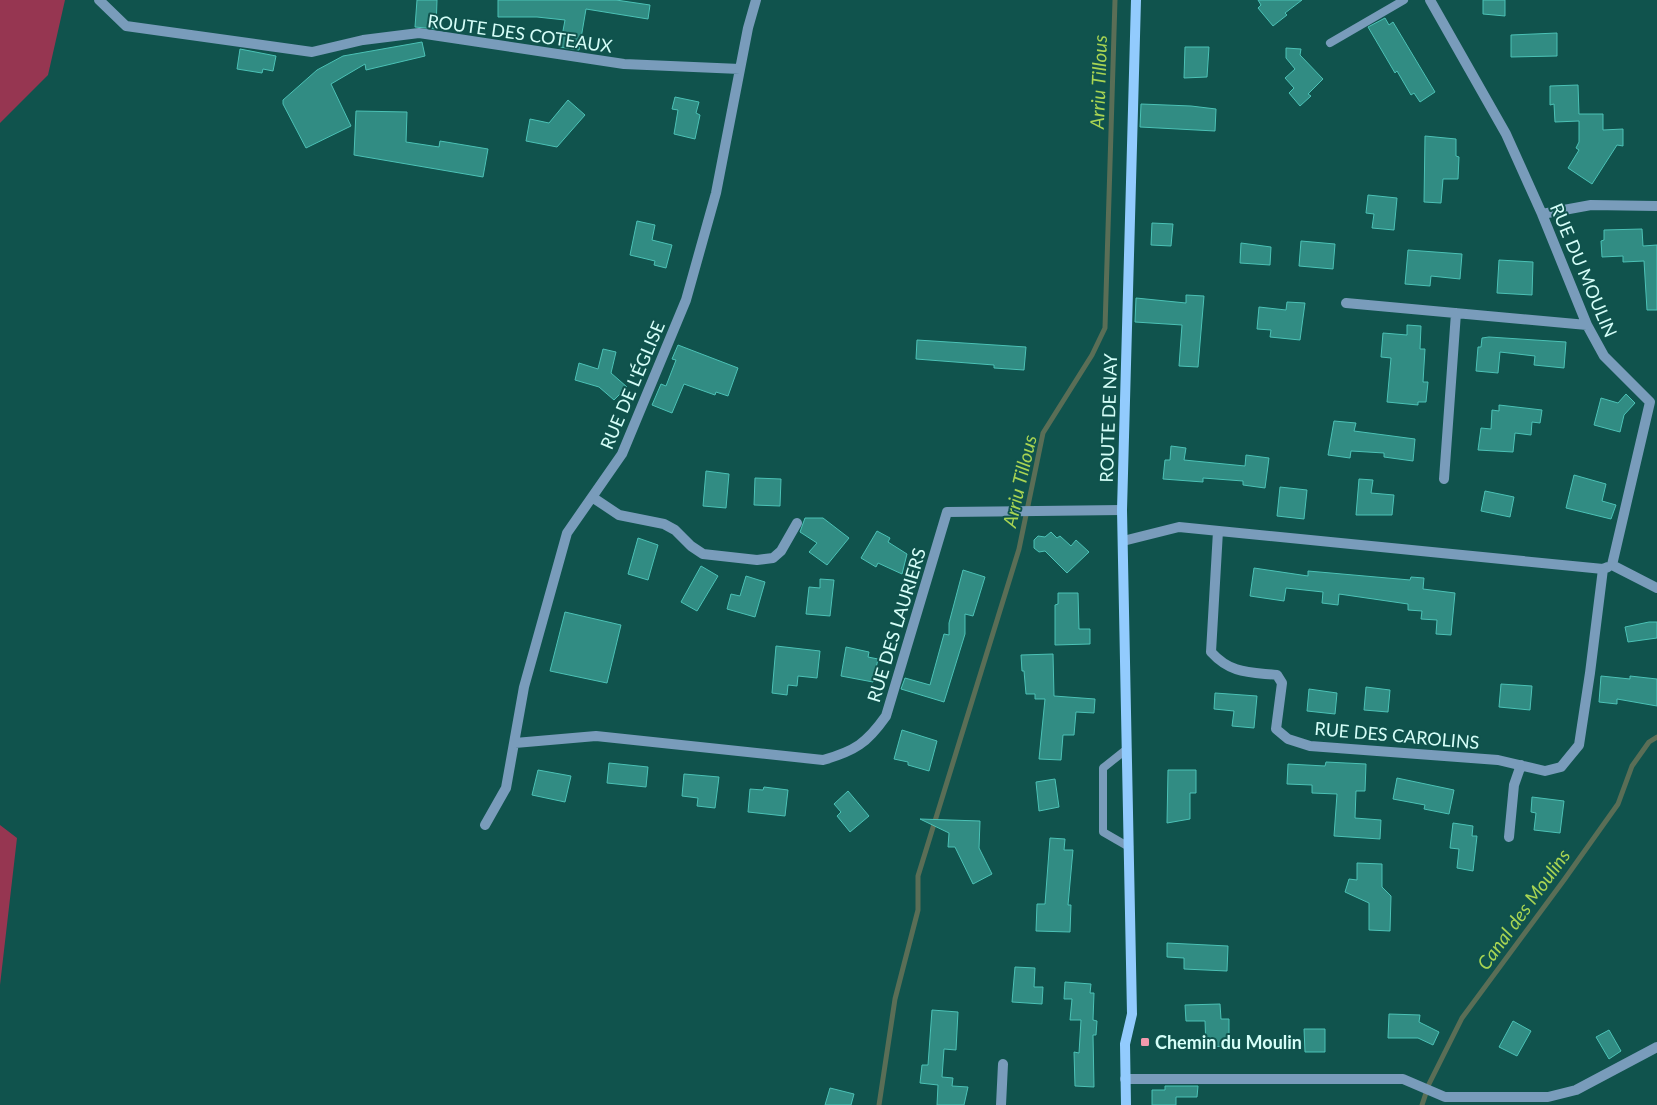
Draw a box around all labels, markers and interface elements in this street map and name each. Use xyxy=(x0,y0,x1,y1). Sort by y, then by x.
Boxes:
street label: ROUTE DES COTEAUX xyxy=(426,9,614,57)
water label: Arriu Tillous xyxy=(1085,34,1111,130)
street label: RUE DU MOULIN xyxy=(1546,200,1622,340)
street label: RUE DE L'ÉGLISE xyxy=(595,318,669,452)
street label: ROUTE DE NAY xyxy=(1095,352,1121,483)
water label: Arriu Tillous xyxy=(997,432,1041,530)
street label: RUE DES LAURIERS xyxy=(862,545,930,705)
street label: RUE DES CAROLINS xyxy=(1314,717,1480,753)
water label: Canal des Moulins xyxy=(1472,844,1575,974)
place label: Chemin du Moulin xyxy=(1155,1031,1302,1053)
marker: Chemin du Moulin xyxy=(1139,1036,1151,1048)

